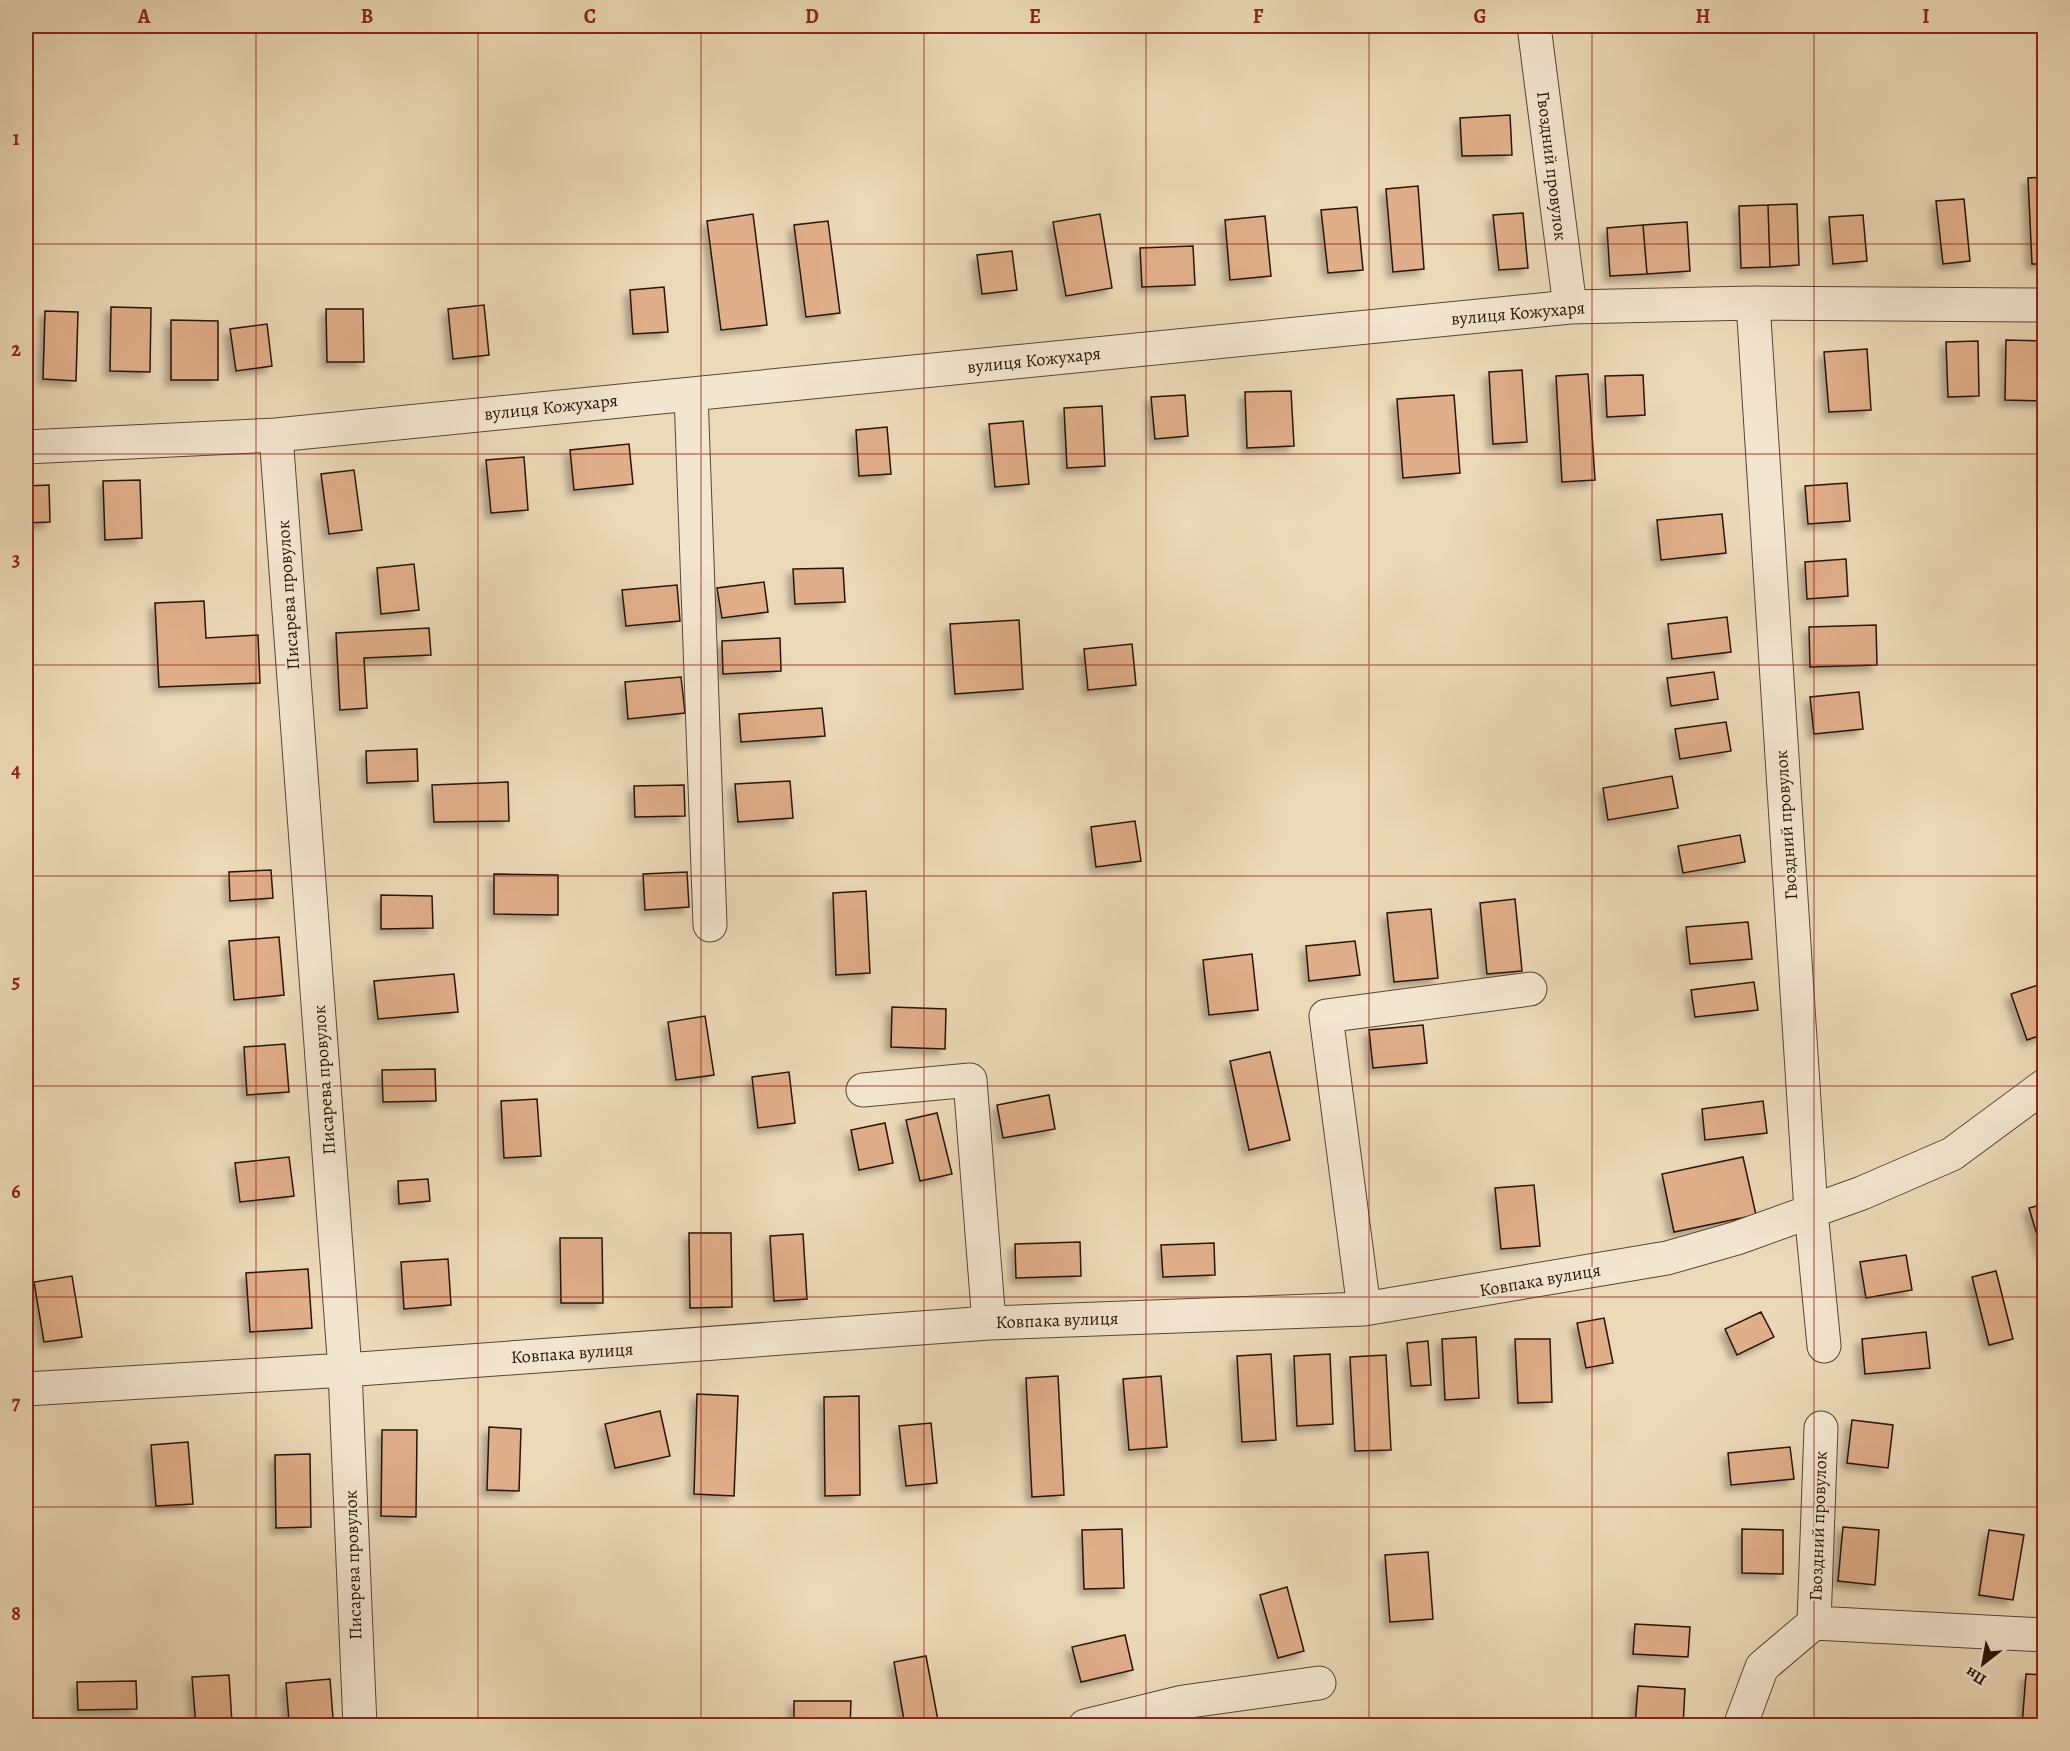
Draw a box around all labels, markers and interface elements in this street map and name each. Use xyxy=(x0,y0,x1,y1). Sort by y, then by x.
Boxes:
text: A xyxy=(137,3,151,30)
text: B xyxy=(361,3,373,30)
text: C xyxy=(584,3,596,30)
text: D xyxy=(805,3,819,30)
text: E xyxy=(1029,3,1041,30)
text: F xyxy=(1253,3,1264,30)
text: G xyxy=(1473,3,1487,30)
text: H xyxy=(1696,3,1711,30)
text: I xyxy=(1922,3,1930,30)
street label: Гвоздний провулок xyxy=(1531,90,1573,242)
text: 1 xyxy=(12,125,20,152)
street label: вулиця Кожухаря xyxy=(1450,295,1586,331)
text: 2 xyxy=(11,336,21,363)
street label: вулиця Кожухаря xyxy=(966,341,1102,379)
street label: вулиця Кожухаря xyxy=(483,388,619,426)
street label: Писарева провулок xyxy=(271,519,305,671)
text: 3 xyxy=(12,546,20,573)
street label: Гвоздний провулок xyxy=(1769,749,1803,901)
text: 4 xyxy=(11,757,21,784)
text: 5 xyxy=(12,968,20,995)
street label: Писарева провулок xyxy=(307,1004,341,1156)
text: 6 xyxy=(11,1178,21,1205)
street label: Ковпака вулиця xyxy=(1477,1258,1603,1302)
street label: Ковпака вулиця xyxy=(995,1306,1119,1334)
street label: Ковпака вулиця xyxy=(510,1337,634,1369)
text: 7 xyxy=(12,1389,21,1416)
street label: Гвоздний провулок xyxy=(1803,1450,1833,1602)
street label: Писарева провулок xyxy=(338,1490,368,1640)
text: 8 xyxy=(11,1600,21,1627)
north arrow xyxy=(1953,1634,2013,1694)
text: Пн xyxy=(1961,1661,1990,1691)

